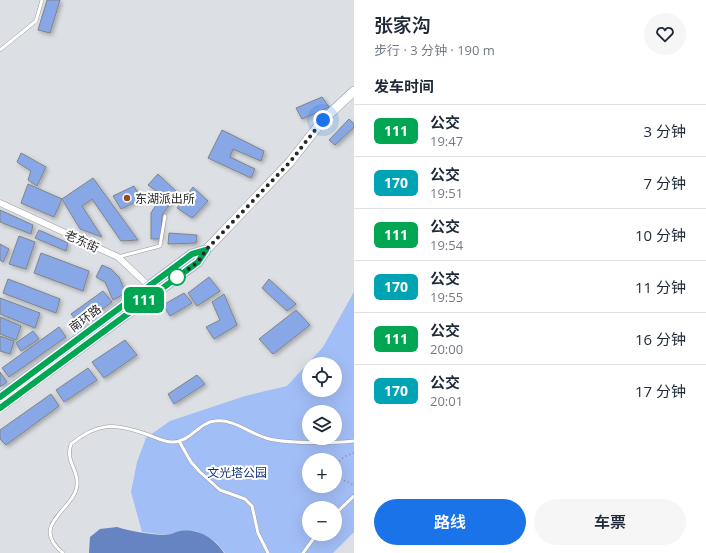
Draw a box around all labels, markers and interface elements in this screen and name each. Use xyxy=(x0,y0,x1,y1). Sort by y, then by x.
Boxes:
text: 张家沟 xyxy=(374,12,431,38)
button: heart xyxy=(644,13,686,55)
text: 步行 · 3 分钟 · 190 m xyxy=(374,41,495,59)
text: 发车时间 xyxy=(374,76,434,96)
your location xyxy=(313,110,333,130)
text: 公交 xyxy=(430,112,460,132)
text: 111 xyxy=(384,121,408,140)
text: 3 分钟 xyxy=(644,121,686,141)
text: 19:47 xyxy=(430,132,463,150)
text: 公交 xyxy=(430,164,460,184)
text: 170 xyxy=(384,173,408,192)
text: 7 分钟 xyxy=(644,173,686,193)
text: 19:51 xyxy=(430,184,463,202)
place label: 东湖派出所 xyxy=(135,190,195,207)
marker: 东湖派出所 xyxy=(122,193,132,203)
text: 公交 xyxy=(430,216,460,236)
text: 111 xyxy=(384,225,408,244)
text: 10 分钟 xyxy=(635,225,686,245)
street label: 老东街 xyxy=(62,226,102,256)
text: 19:54 xyxy=(430,236,463,254)
unlabelled marker xyxy=(168,268,186,286)
text: 公交 xyxy=(430,268,460,288)
text: 170 xyxy=(384,277,408,296)
text: 11 分钟 xyxy=(635,277,686,297)
line badge: 111 xyxy=(121,287,167,313)
text: 19:55 xyxy=(430,288,463,306)
text: 111 xyxy=(132,290,156,309)
street label: 南环路 xyxy=(66,300,104,336)
text: 公交 xyxy=(430,320,460,340)
text: 111 xyxy=(384,329,408,348)
text: 16 分钟 xyxy=(635,329,686,349)
text: 20:00 xyxy=(430,340,463,358)
map controls xyxy=(302,357,342,541)
button: locate xyxy=(302,357,342,397)
text: 公交 xyxy=(430,372,460,392)
text: 170 xyxy=(384,381,408,400)
text: 17 分钟 xyxy=(635,381,686,401)
text: 20:01 xyxy=(430,392,463,410)
button: layers xyxy=(302,405,342,445)
button: + xyxy=(302,453,342,493)
park label: 文光塔公园 xyxy=(207,464,267,481)
button: 路线 xyxy=(374,499,526,545)
button: 车票 xyxy=(534,499,686,545)
button: − xyxy=(302,501,342,541)

